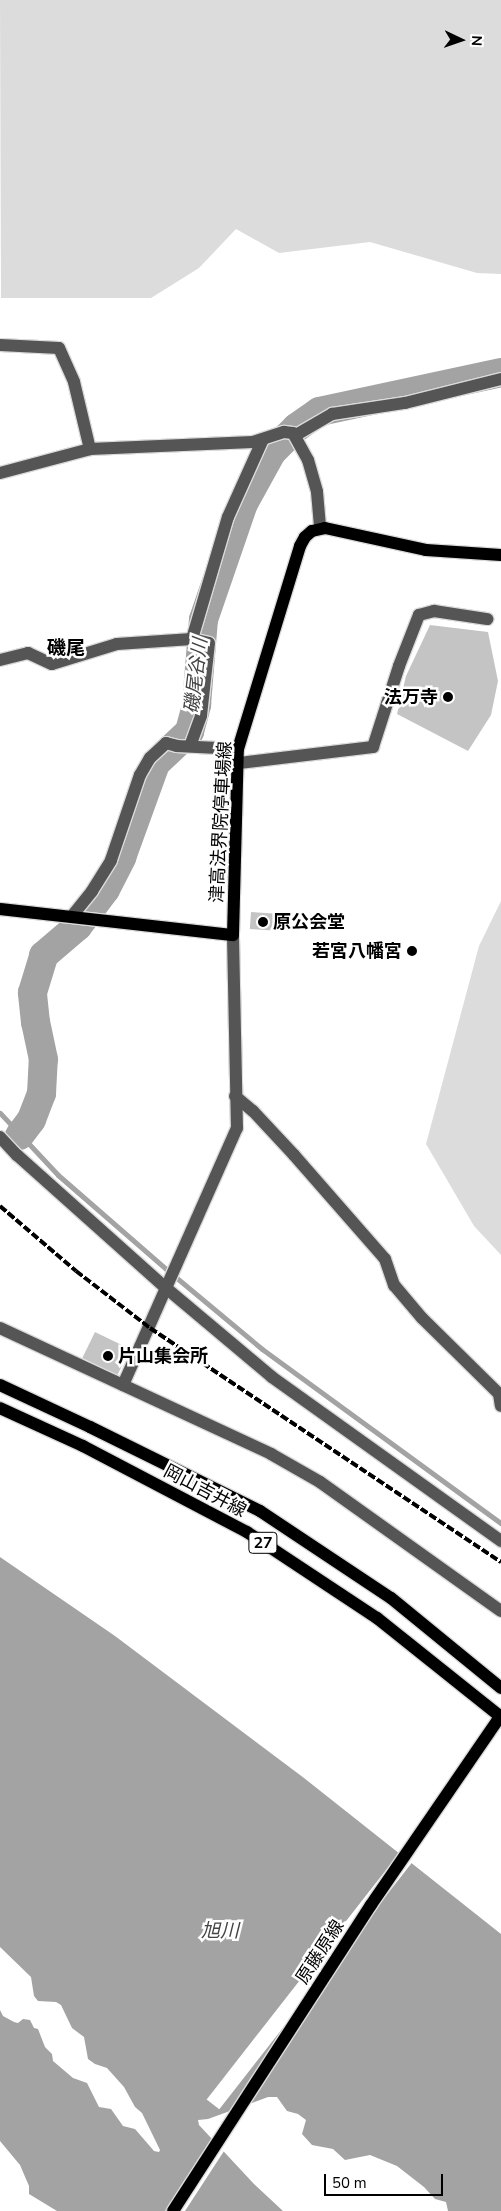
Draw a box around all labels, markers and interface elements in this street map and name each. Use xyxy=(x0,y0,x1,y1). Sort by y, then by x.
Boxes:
north arrow xyxy=(436,15,486,65)
text: N xyxy=(467,35,486,47)
water label: 磯尾谷川 xyxy=(181,637,213,715)
district label: 磯尾 xyxy=(47,638,85,660)
place label: 法万寺 xyxy=(384,686,438,708)
marker: 法万寺 xyxy=(442,691,454,703)
street label: 津高法界院停車場線 xyxy=(206,741,236,903)
place label: 原公会堂 xyxy=(273,911,345,933)
marker: 原公会堂 xyxy=(257,916,269,928)
place label: 若宮八幡宮 xyxy=(312,940,402,962)
marker: 若宮八幡宮 xyxy=(406,945,418,957)
place label: 片山集会所 xyxy=(118,1345,208,1367)
marker: 片山集会所 xyxy=(102,1350,114,1362)
street label: 岡山吉井線 xyxy=(160,1460,250,1522)
road number: 27 xyxy=(248,1530,278,1556)
street label: 原藤原線 xyxy=(291,1916,349,1988)
water label: 旭川 xyxy=(201,1921,239,1943)
scale bar xyxy=(326,2164,445,2196)
text: 50 m xyxy=(332,2173,367,2193)

